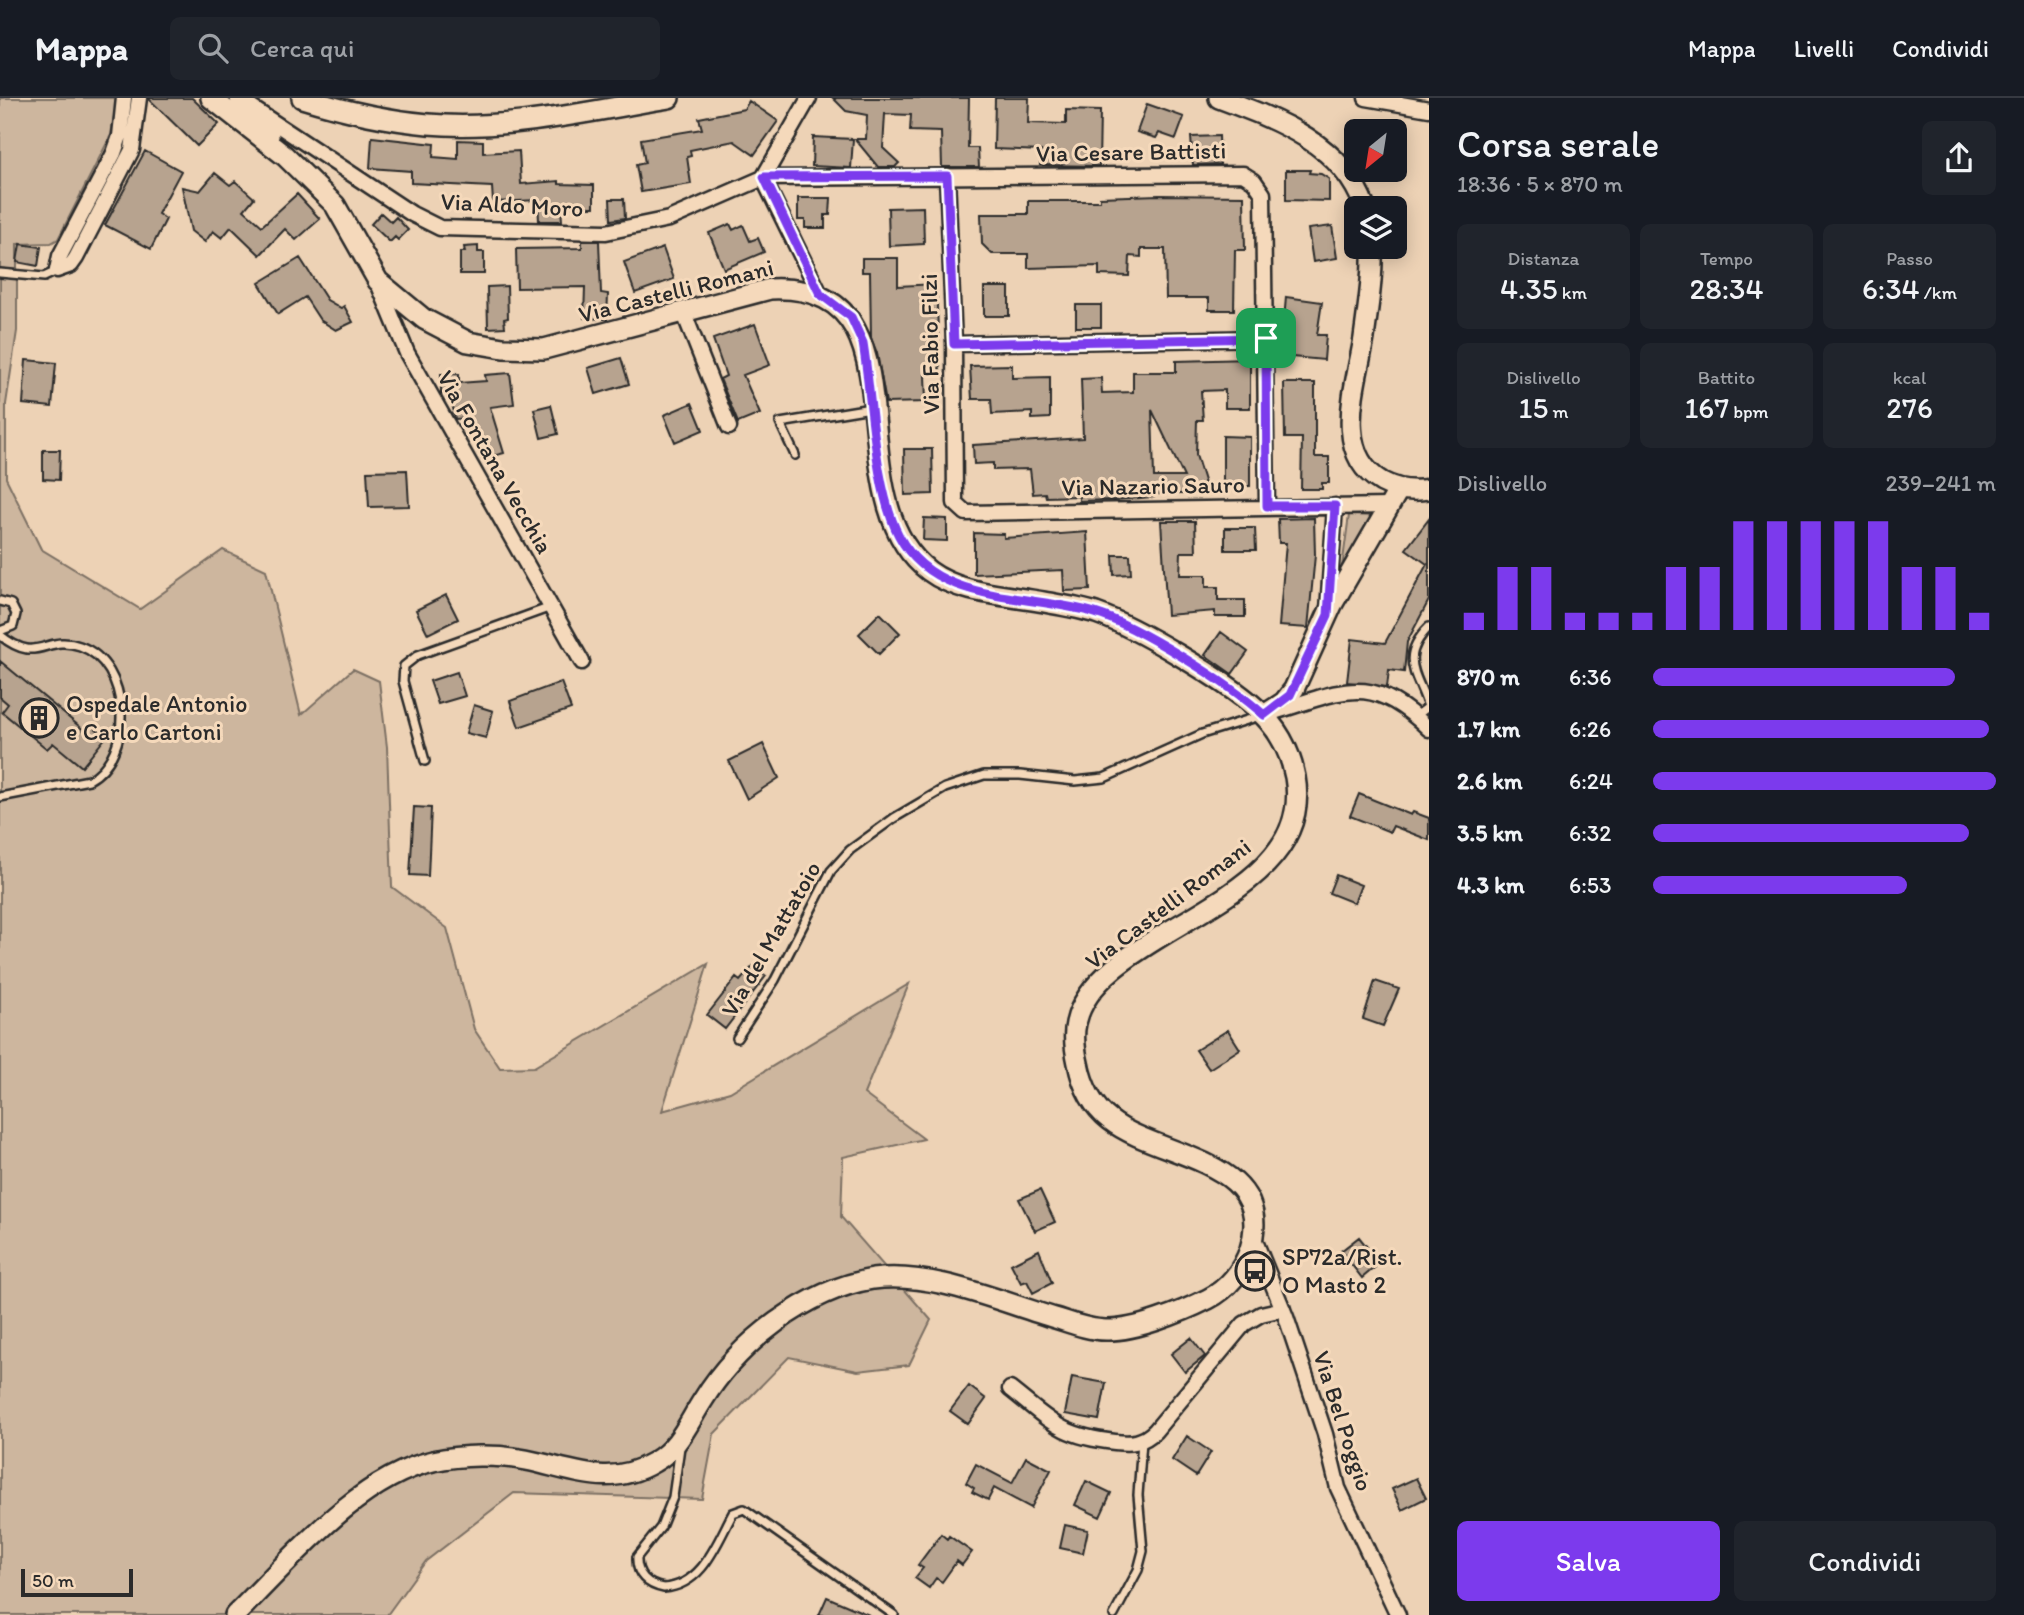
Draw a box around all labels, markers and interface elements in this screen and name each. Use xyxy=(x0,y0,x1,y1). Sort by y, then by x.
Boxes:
search box xyxy=(170,17,660,80)
text: Mappa xyxy=(35,29,128,68)
icon: search xyxy=(194,29,232,67)
text: Cerca qui xyxy=(250,32,354,64)
text: Mappa xyxy=(1688,34,1756,63)
text: Livelli xyxy=(1794,34,1854,63)
text: Condividi xyxy=(1892,34,1989,63)
north arrow xyxy=(1344,119,1407,182)
map controls xyxy=(1344,119,1407,259)
text: Corsa serale xyxy=(1457,121,1659,167)
button: share xyxy=(1922,121,1996,195)
street label: Via Cesare Battisti xyxy=(1035,135,1226,168)
text: 18:36 · 5 × 870 m xyxy=(1457,170,1623,198)
street label: Via Aldo Moro xyxy=(440,186,584,223)
button: layers xyxy=(1344,196,1407,259)
text: Distanza xyxy=(1508,247,1579,270)
text: Tempo xyxy=(1700,247,1753,270)
text: Passo xyxy=(1886,247,1933,270)
street label: Via Castelli Romani xyxy=(575,252,776,329)
text: 4.35 xyxy=(1500,270,1558,307)
text: 28:34 xyxy=(1690,270,1763,307)
text: 6:34 xyxy=(1862,270,1920,307)
street label: Via Fabio Filzi xyxy=(914,273,945,415)
text: km xyxy=(1558,281,1587,304)
text: /km xyxy=(1920,281,1957,304)
pin xyxy=(1236,308,1296,368)
icon: arrive xyxy=(1247,319,1285,357)
street label: Via Fontana Vecchia xyxy=(431,365,560,559)
text: Dislivello xyxy=(1506,366,1581,389)
text: Battito xyxy=(1698,366,1755,389)
text: kcal xyxy=(1893,366,1926,389)
text: 15 xyxy=(1519,389,1548,426)
text: 167 xyxy=(1684,389,1729,426)
text: 276 xyxy=(1886,389,1933,426)
text: m xyxy=(1548,400,1568,423)
text: bpm xyxy=(1729,400,1769,423)
street label: Via Nazario Sauro xyxy=(1061,469,1245,502)
text: Dislivello xyxy=(1457,469,1547,497)
text: 239–241 m xyxy=(1885,469,1996,497)
text: 870 m xyxy=(1457,663,1520,691)
text: 6:36 xyxy=(1569,663,1612,691)
place label: Ospedale Antonio e Carlo Cartoni xyxy=(66,689,247,746)
building icon: Ospedale Antonio e Carlo Cartoni xyxy=(18,697,60,739)
text: 1.7 km xyxy=(1457,715,1520,743)
text: 6:26 xyxy=(1569,715,1611,743)
text: 2.6 km xyxy=(1457,767,1523,795)
text: 6:24 xyxy=(1569,767,1613,795)
text: 3.5 km xyxy=(1457,819,1523,847)
text: 6:32 xyxy=(1569,819,1611,847)
street label: Via Castelli Romani xyxy=(1079,832,1256,975)
street label: Via del Mattatoio xyxy=(714,856,827,1021)
text: 4.3 km xyxy=(1457,871,1525,899)
text: 6:53 xyxy=(1569,871,1611,899)
place label: SP72a/Rist. O Masto 2 xyxy=(1282,1242,1403,1299)
bus stop icon: SP72a/Rist. O Masto 2 xyxy=(1234,1250,1276,1292)
street label: Via Bel Poggio xyxy=(1307,1347,1380,1495)
button: Salva xyxy=(1457,1521,1720,1601)
button: Condividi xyxy=(1734,1521,1996,1601)
scale bar xyxy=(21,1566,133,1598)
text: 50 m xyxy=(32,1569,74,1592)

